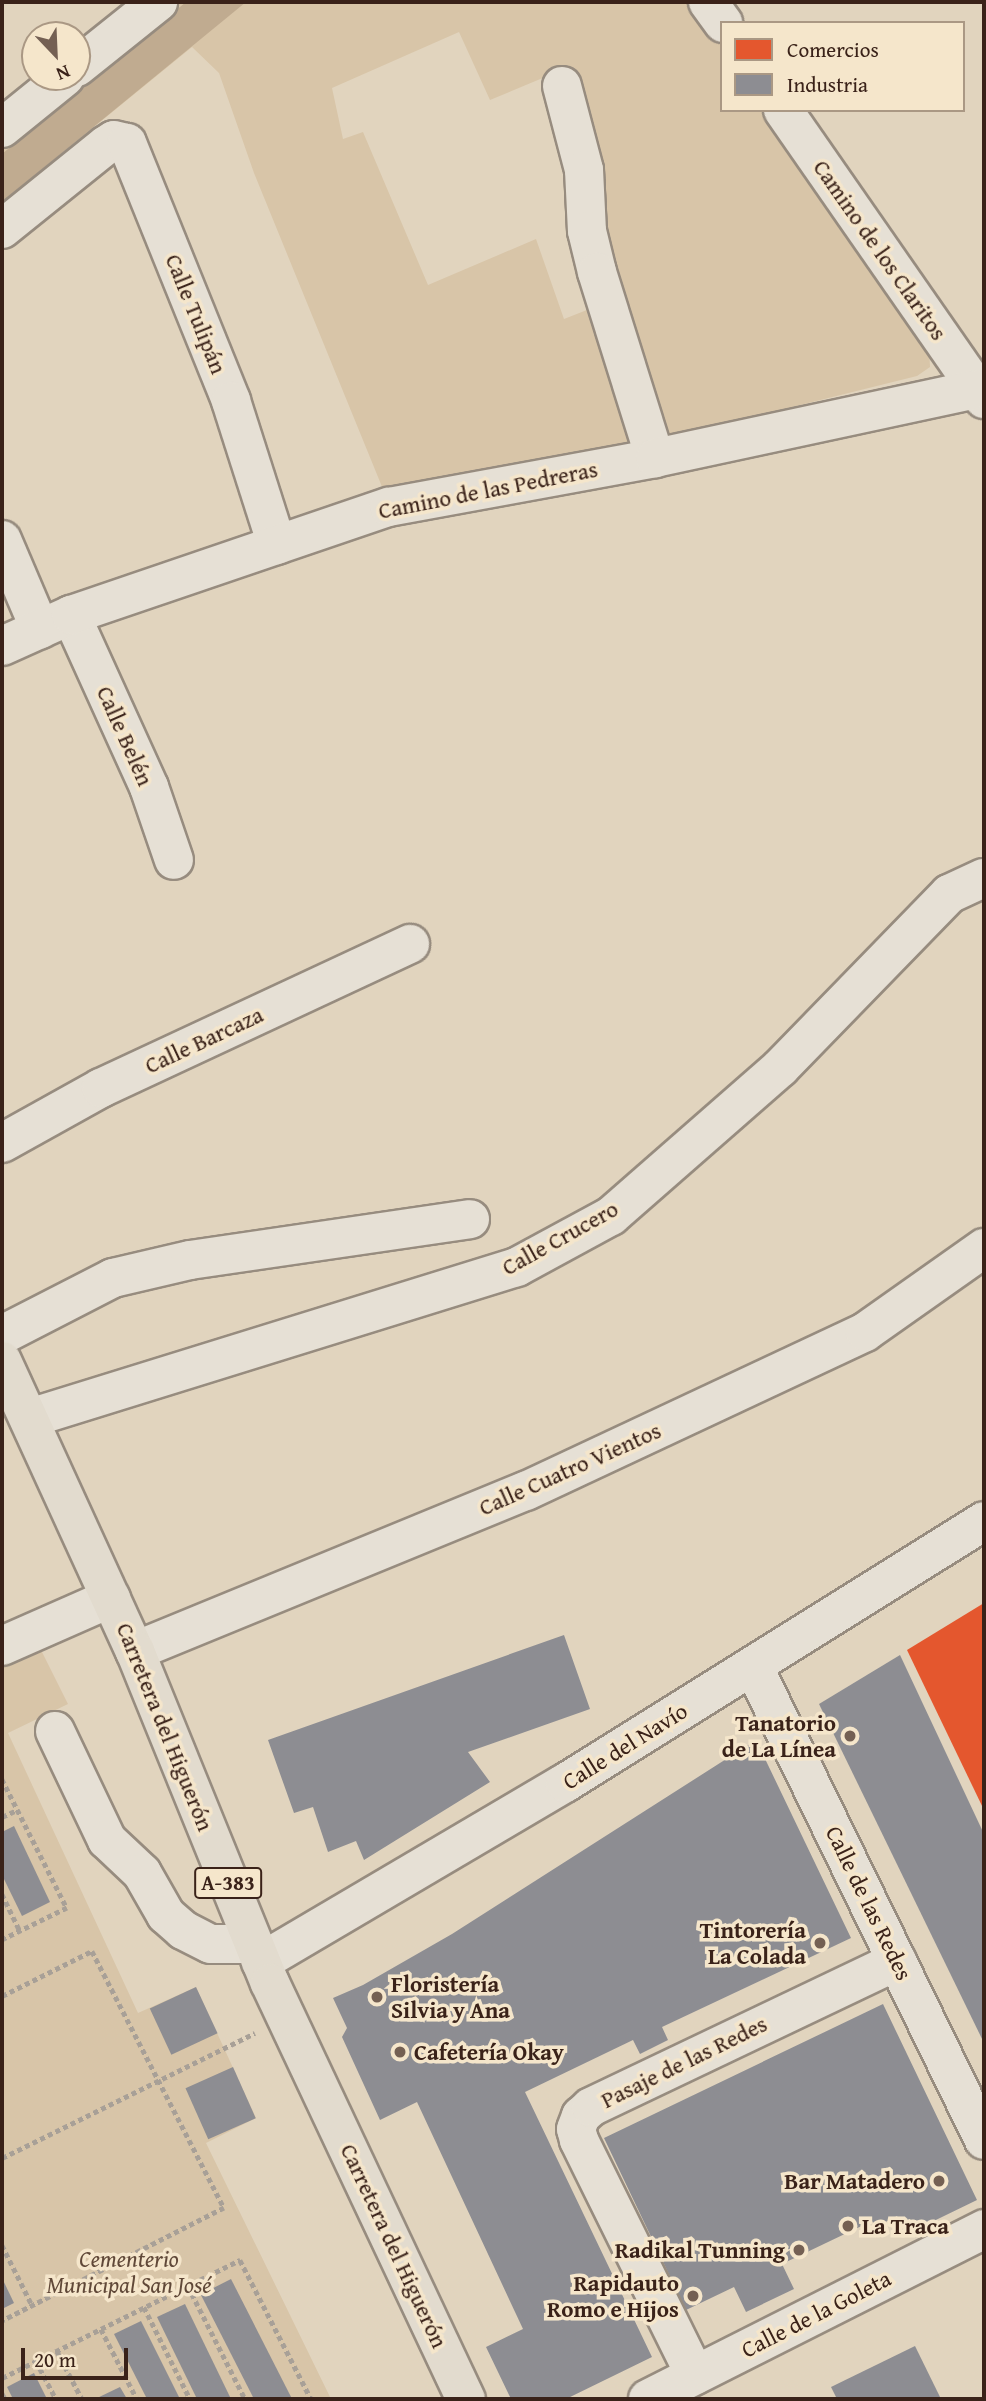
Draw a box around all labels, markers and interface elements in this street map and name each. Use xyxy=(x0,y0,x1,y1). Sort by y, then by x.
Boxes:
north arrow xyxy=(21,21,91,91)
legend xyxy=(720,21,965,112)
text: Comercios xyxy=(787,34,879,65)
text: N xyxy=(52,58,75,89)
text: Industria xyxy=(787,69,868,100)
street label: Camino de los Claritos xyxy=(807,155,953,345)
street label: Calle Tulipán xyxy=(159,250,233,378)
street label: Camino de las Pedreras xyxy=(376,455,600,525)
street label: Calle Belén xyxy=(91,682,159,790)
street label: Calle Barcaza xyxy=(141,1001,267,1079)
street label: Calle Crucero xyxy=(497,1195,623,1281)
street label: Calle Cuatro Vientos xyxy=(475,1416,665,1522)
street label: Carretera del Higuerón xyxy=(111,1619,219,1835)
street label: Calle del Navío xyxy=(558,1697,692,1795)
place label: Tanatorio de La Línea xyxy=(722,1709,836,1763)
marker: Tanatorio de La Línea xyxy=(842,1728,858,1744)
street label: Calle de las Redes xyxy=(820,1821,918,1985)
road number: A-383 xyxy=(193,1866,263,1900)
place label: Tintorería La Colada xyxy=(700,1916,806,1970)
marker: Tintorería La Colada xyxy=(812,1935,828,1951)
place label: Floristería Silvia y Ana xyxy=(391,1970,510,2024)
marker: Floristería Silvia y Ana xyxy=(369,1989,385,2005)
street label: Pasaje de las Redes xyxy=(597,2010,771,2114)
place label: Cafetería Okay xyxy=(414,2038,564,2066)
marker: Cafetería Okay xyxy=(392,2044,408,2060)
street label: Carretera del Higuerón xyxy=(335,2140,453,2352)
place label: Bar Matadero xyxy=(784,2167,925,2195)
marker: Bar Matadero xyxy=(931,2173,947,2189)
place label: La Traca xyxy=(862,2212,949,2240)
marker: La Traca xyxy=(840,2218,856,2234)
place label: Radikal Tunning xyxy=(615,2236,785,2264)
marker: Radikal Tunning xyxy=(791,2242,807,2258)
park label: Cementerio Municipal San José xyxy=(47,2245,211,2299)
street label: Calle de la Goleta xyxy=(737,2264,895,2364)
place label: Rapidauto Romo e Hijos xyxy=(547,2269,679,2323)
marker: Rapidauto Romo e Hijos xyxy=(685,2288,701,2304)
scale bar xyxy=(24,2334,131,2378)
text: 20 m xyxy=(34,2344,76,2375)

